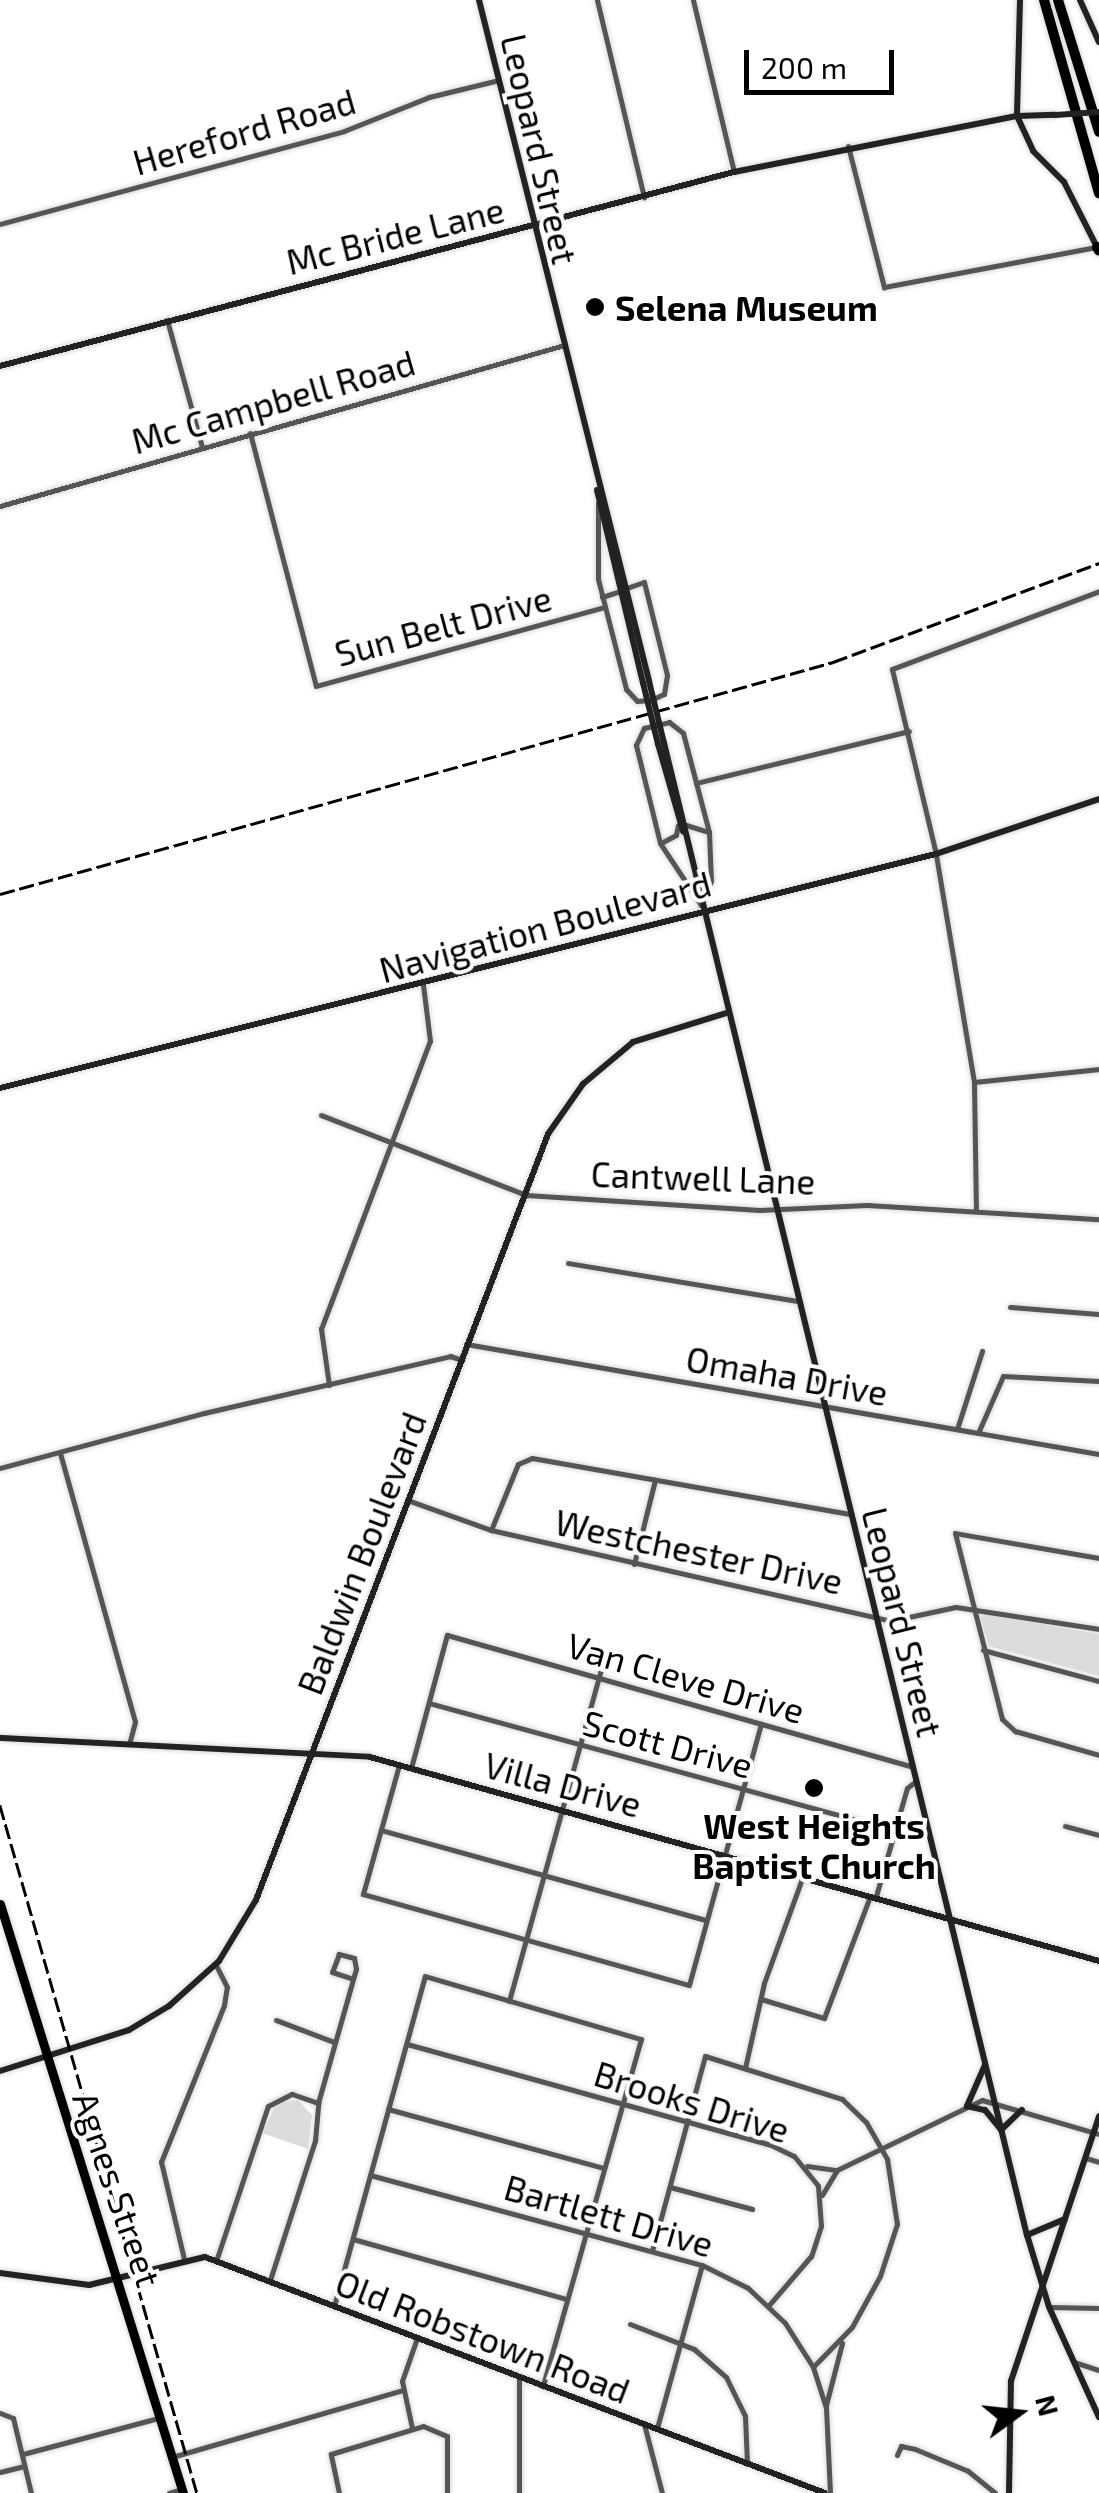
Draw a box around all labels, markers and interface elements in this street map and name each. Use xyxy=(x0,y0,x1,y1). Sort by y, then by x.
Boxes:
street label: Leopard Street xyxy=(493,30,587,268)
scale bar xyxy=(749,30,899,92)
text: 200 m xyxy=(761,49,847,85)
street label: Hereford Road xyxy=(128,79,360,183)
street label: Mc Bride Lane xyxy=(282,188,508,282)
place label: Selena Museum xyxy=(615,286,878,328)
marker: Selena Museum xyxy=(584,296,606,318)
street label: Mc Campbell Road xyxy=(126,340,420,462)
street label: Sun Belt Drive xyxy=(330,576,556,674)
street label: Navigation Boulevard xyxy=(375,862,715,990)
street label: Cantwell Lane xyxy=(590,1152,816,1202)
street label: Omaha Drive xyxy=(683,1337,891,1413)
street label: Baldwin Boulevard xyxy=(288,1406,434,1700)
street label: Westchester Drive xyxy=(551,1500,847,1602)
street label: Leopard Street xyxy=(854,1503,952,1741)
street label: Van Cleve Drive xyxy=(563,1623,809,1731)
street label: Scott Drive xyxy=(579,1700,757,1786)
street label: Villa Drive xyxy=(480,1743,646,1825)
marker: West Heights Baptist Church xyxy=(803,1777,825,1799)
place label: West Heights Baptist Church xyxy=(692,1804,936,1886)
street label: Brooks Drive xyxy=(589,2051,795,2151)
street label: Agnes Street xyxy=(65,2086,171,2292)
street label: Bartlett Drive xyxy=(500,2165,718,2265)
street label: Old Robstown Road xyxy=(330,2261,636,2411)
north arrow xyxy=(969,2363,1069,2463)
text: N xyxy=(1029,2391,1067,2419)

